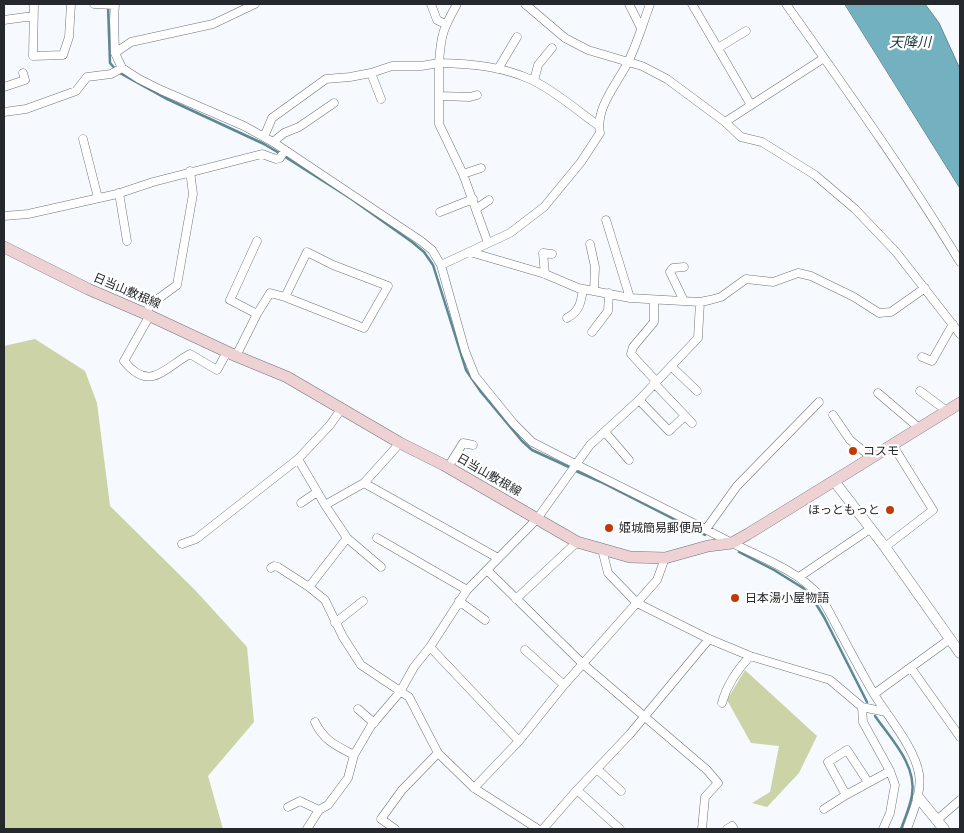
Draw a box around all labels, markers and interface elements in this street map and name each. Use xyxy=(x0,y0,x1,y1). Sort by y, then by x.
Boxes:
water label: 天降川 xyxy=(889,35,931,51)
street label: 日当山敷根線 xyxy=(91,270,163,312)
place label: コスモ xyxy=(863,444,899,458)
marker: コスモ xyxy=(847,445,859,457)
street label: 日当山敷根線 xyxy=(454,451,524,499)
place label: ほっともっと xyxy=(808,503,880,517)
marker: ほっともっと xyxy=(884,504,896,516)
place label: 姫城簡易郵便局 xyxy=(619,521,703,535)
marker: 姫城簡易郵便局 xyxy=(603,522,615,534)
place label: 日本湯小屋物語 xyxy=(745,591,829,605)
marker: 日本湯小屋物語 xyxy=(729,592,741,604)

